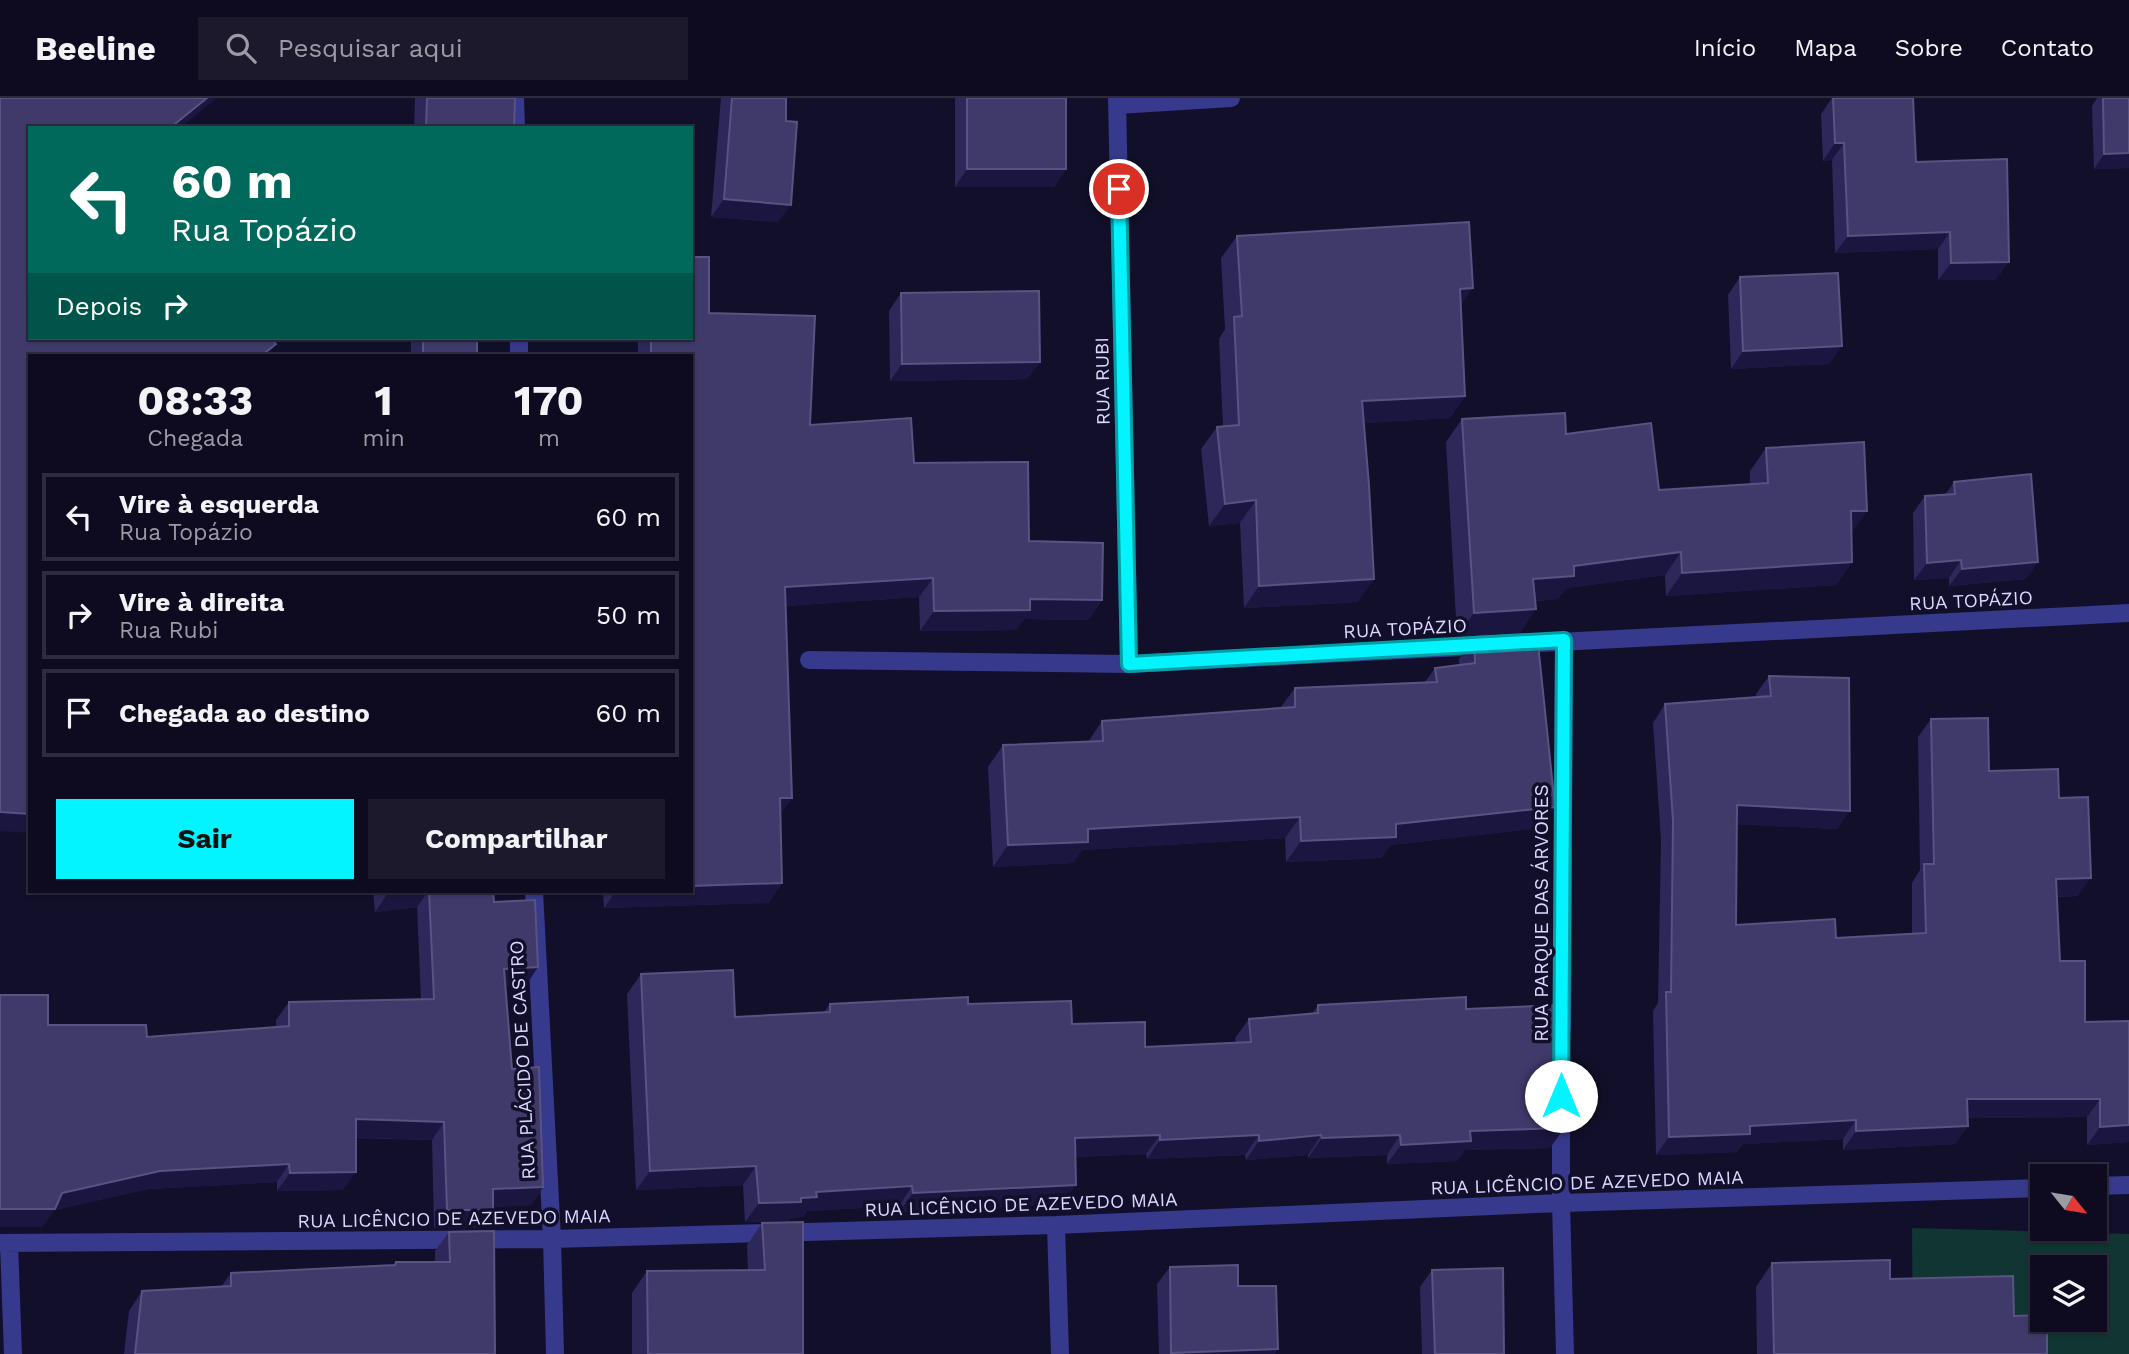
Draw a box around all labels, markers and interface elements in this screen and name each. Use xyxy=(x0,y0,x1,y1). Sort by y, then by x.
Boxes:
search box xyxy=(198,17,688,80)
text: Beeline xyxy=(35,29,156,68)
icon: search xyxy=(222,29,260,67)
text: Pesquisar aqui xyxy=(278,33,463,63)
text: Início xyxy=(1694,34,1756,62)
text: Mapa xyxy=(1794,34,1857,62)
text: Sobre xyxy=(1895,34,1963,62)
text: Contato xyxy=(2001,34,2094,62)
text: 60 m xyxy=(171,152,293,210)
icon: left xyxy=(56,154,147,245)
pin xyxy=(1089,159,1149,219)
icon: arrive xyxy=(1100,170,1138,208)
text: Rua Topázio xyxy=(171,211,357,249)
icon: right xyxy=(156,287,194,325)
text: Depois xyxy=(56,291,142,321)
street label: RUA RUBI xyxy=(1090,337,1115,425)
text: 08:33 xyxy=(137,376,253,425)
text: 1 xyxy=(375,376,393,425)
text: 170 xyxy=(514,376,584,425)
text: Chegada xyxy=(147,425,243,452)
text: min xyxy=(362,425,405,452)
text: m xyxy=(538,425,560,452)
text: Vire à esquerda xyxy=(119,489,319,519)
icon: left xyxy=(60,498,98,536)
text: 60 m xyxy=(595,502,661,532)
text: Rua Topázio xyxy=(119,519,253,546)
street label: RUA TOPÁZIO xyxy=(1909,586,2033,615)
text: Vire à direita xyxy=(119,587,284,617)
icon: right xyxy=(60,596,98,634)
text: 50 m xyxy=(596,600,661,630)
street label: RUA TOPÁZIO xyxy=(1343,614,1467,643)
text: Rua Rubi xyxy=(119,617,218,644)
icon: arrive xyxy=(60,694,98,732)
text: Chegada ao destino xyxy=(119,698,370,728)
text: 60 m xyxy=(595,698,661,728)
street label: RUA PARQUE DAS ÁRVORES xyxy=(1530,784,1553,1042)
button: Sair xyxy=(56,799,354,879)
button: Compartilhar xyxy=(368,799,665,879)
street label: RUA PLÁCIDO DE CASTRO xyxy=(505,940,540,1180)
position arrow xyxy=(1524,1059,1598,1133)
north arrow xyxy=(2030,1164,2107,1241)
map controls xyxy=(2030,1164,2107,1332)
street label: RUA LICÊNCIO DE AZEVEDO MAIA xyxy=(1430,1166,1744,1199)
street label: RUA LICÊNCIO DE AZEVEDO MAIA xyxy=(864,1188,1178,1221)
street label: RUA LICÊNCIO DE AZEVEDO MAIA xyxy=(297,1204,611,1233)
button: layers xyxy=(2030,1255,2107,1332)

